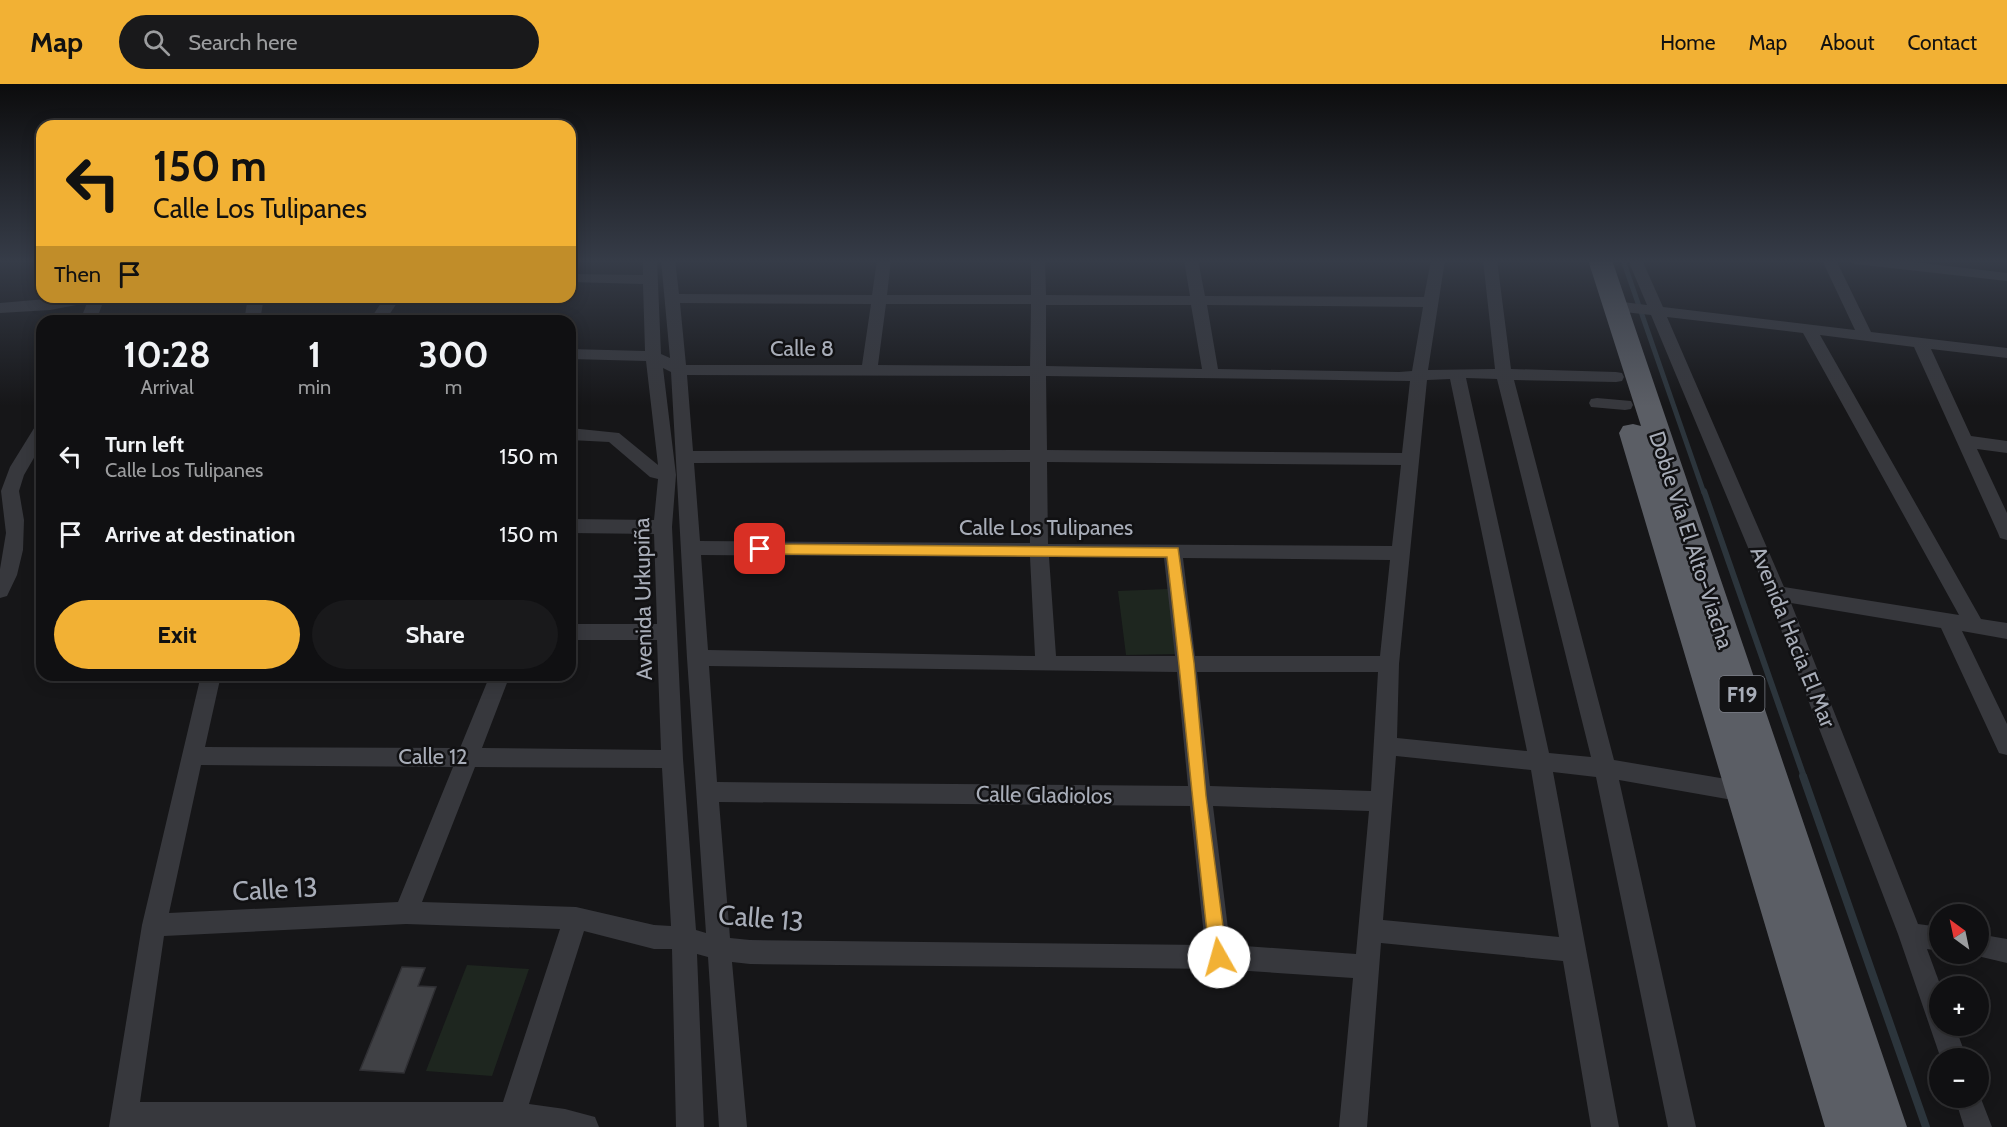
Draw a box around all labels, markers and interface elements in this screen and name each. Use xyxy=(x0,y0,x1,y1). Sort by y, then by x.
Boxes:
search box xyxy=(119,15,539,69)
text: Map xyxy=(30,25,83,59)
icon: search xyxy=(140,26,173,59)
text: Search here xyxy=(188,29,297,56)
text: Home xyxy=(1660,30,1716,55)
text: Map xyxy=(1749,30,1787,55)
text: About xyxy=(1820,30,1874,55)
text: Contact xyxy=(1907,30,1977,55)
text: 150 m xyxy=(153,140,267,192)
icon: left xyxy=(54,144,132,222)
text: Calle Los Tulipanes xyxy=(153,192,367,225)
icon: arrive xyxy=(113,258,146,291)
text: Then xyxy=(54,261,101,288)
text: 10:28 xyxy=(123,332,211,376)
text: 1 xyxy=(308,332,321,376)
text: 300 xyxy=(418,332,489,376)
street label: Calle 8 xyxy=(770,335,834,362)
text: Arrival xyxy=(140,375,194,399)
text: min xyxy=(298,375,331,399)
text: m xyxy=(445,375,462,399)
street label: Doble Vía El Alto-Viacha xyxy=(1643,428,1739,653)
text: Turn left xyxy=(105,431,184,458)
icon: left xyxy=(54,440,87,473)
text: 150 m xyxy=(499,443,558,470)
text: Calle Los Tulipanes xyxy=(105,458,263,482)
street label: Calle Los Tulipanes xyxy=(959,514,1133,541)
street label: Avenida Urkupiña xyxy=(628,517,658,681)
icon: arrive xyxy=(54,518,87,551)
text: Arrive at destination xyxy=(105,521,295,548)
text: 150 m xyxy=(499,521,558,548)
pin xyxy=(734,523,785,574)
icon: arrive xyxy=(743,532,776,565)
street label: Avenida Hacia El Mar xyxy=(1744,542,1842,732)
button: Exit xyxy=(54,600,300,669)
button: Share xyxy=(312,600,558,669)
road number: F19 xyxy=(1720,676,1764,712)
street label: Calle 12 xyxy=(398,743,468,770)
street label: Calle Gladiolos xyxy=(976,780,1112,810)
street label: Calle 13 xyxy=(231,870,319,908)
street label: Calle 13 xyxy=(717,898,805,938)
north arrow xyxy=(1929,904,1989,964)
map controls xyxy=(1929,904,1989,1108)
position arrow xyxy=(1187,925,1251,989)
button: + xyxy=(1929,976,1989,1036)
button: − xyxy=(1929,1048,1989,1108)

